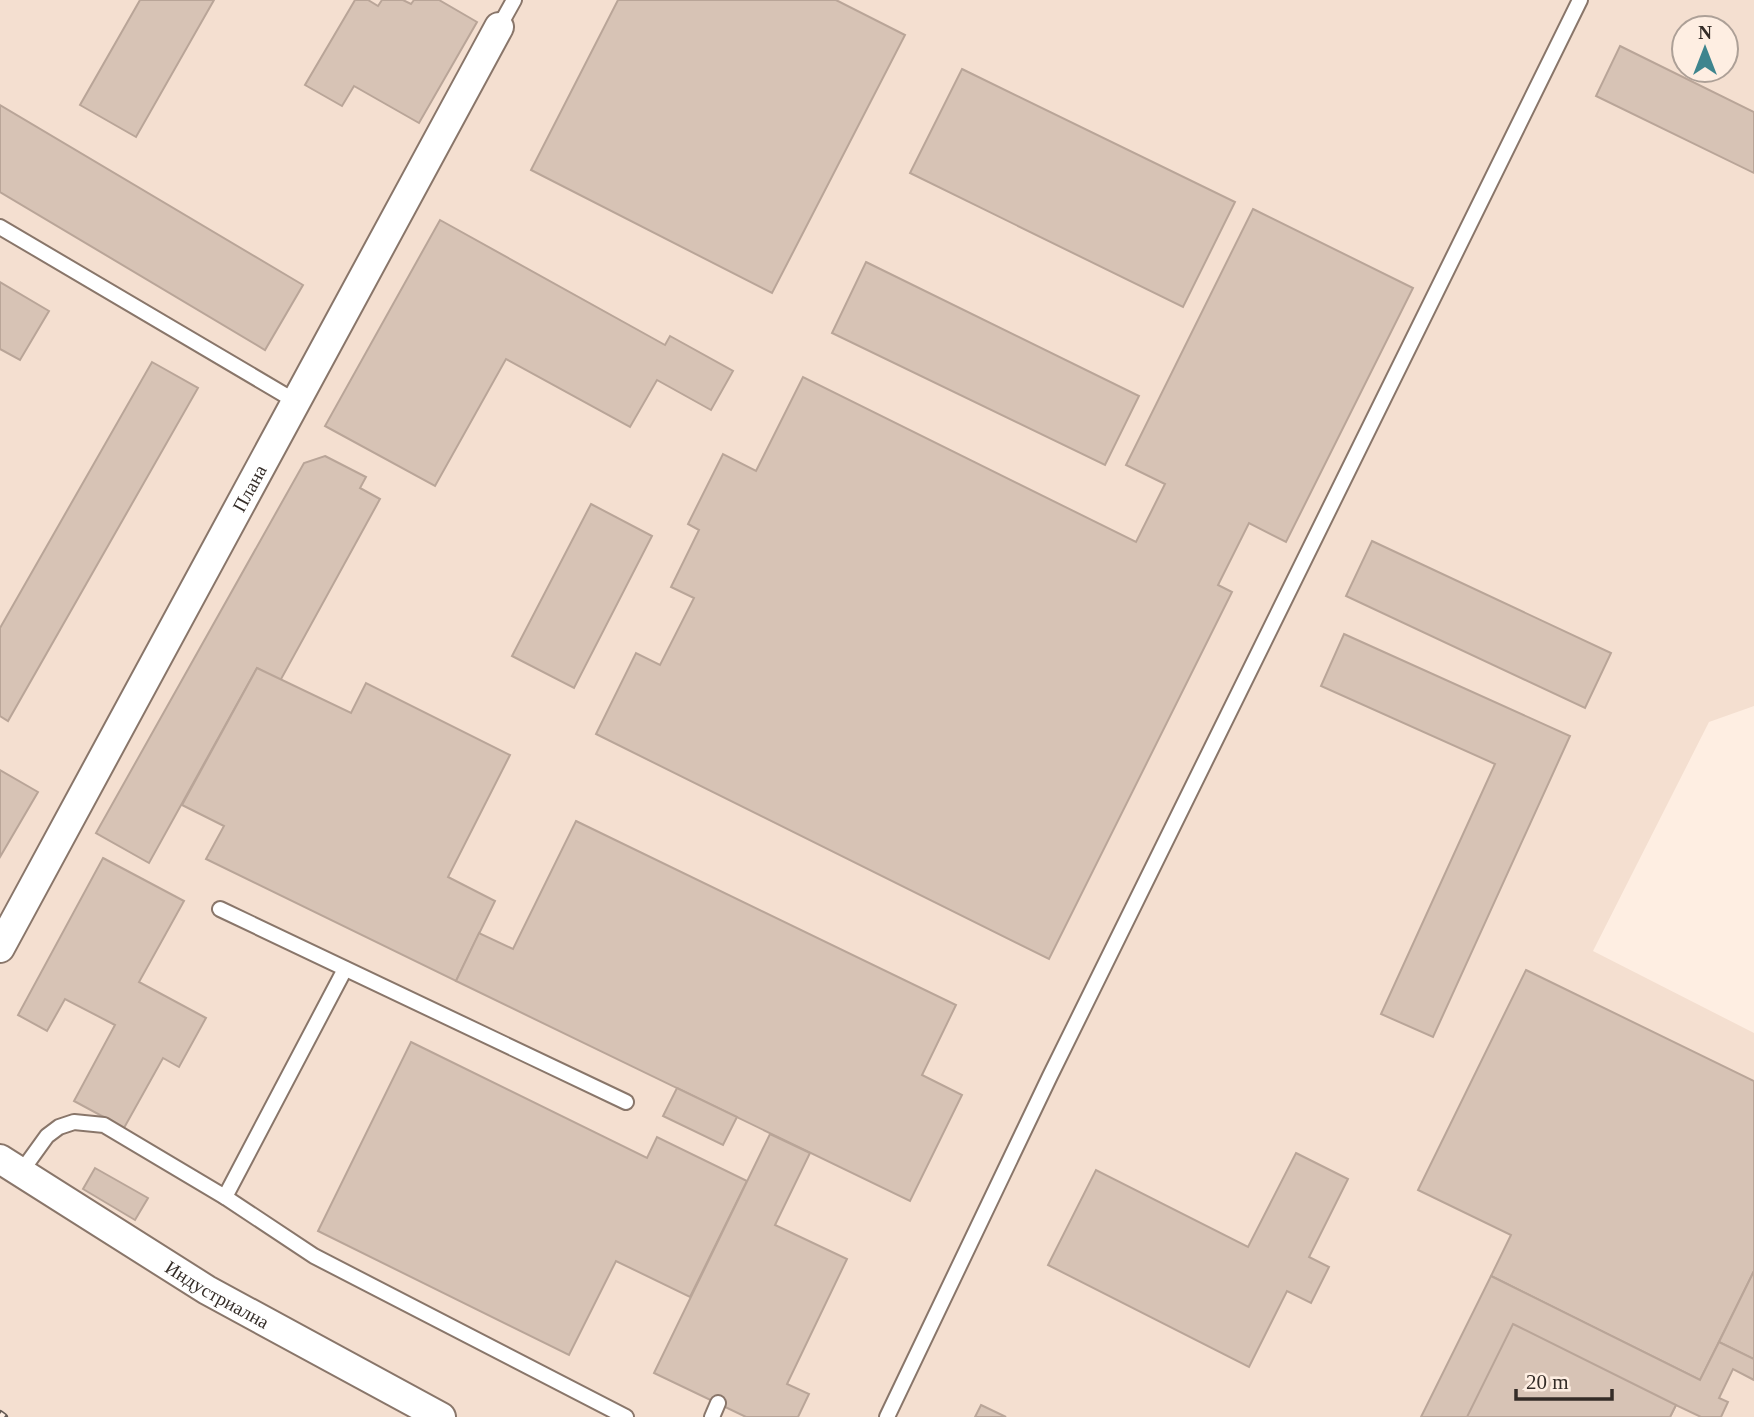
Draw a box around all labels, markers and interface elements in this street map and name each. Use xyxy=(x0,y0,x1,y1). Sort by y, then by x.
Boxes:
north arrow xyxy=(1670,14,1740,84)
text: N xyxy=(1698,22,1712,43)
street label: Плана xyxy=(228,461,271,515)
street label: Индустриална xyxy=(161,1256,273,1333)
scale bar xyxy=(1516,1358,1612,1402)
text: 20 m xyxy=(1526,1370,1569,1394)

